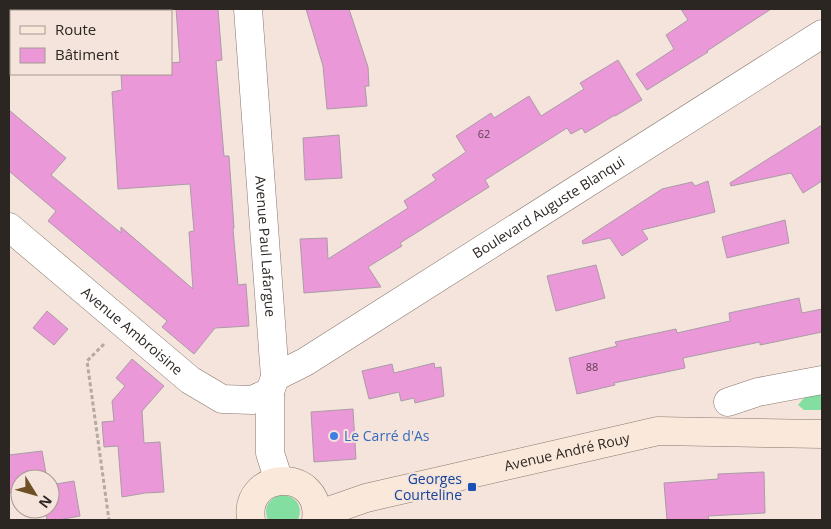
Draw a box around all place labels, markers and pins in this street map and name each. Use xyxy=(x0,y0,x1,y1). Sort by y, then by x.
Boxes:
place label: Le Carré d'As xyxy=(344,426,430,445)
marker: Le Carré d'As xyxy=(328,430,340,442)
place label: Georges Courteline xyxy=(394,469,462,504)
marker: Georges Courteline xyxy=(466,481,478,493)

